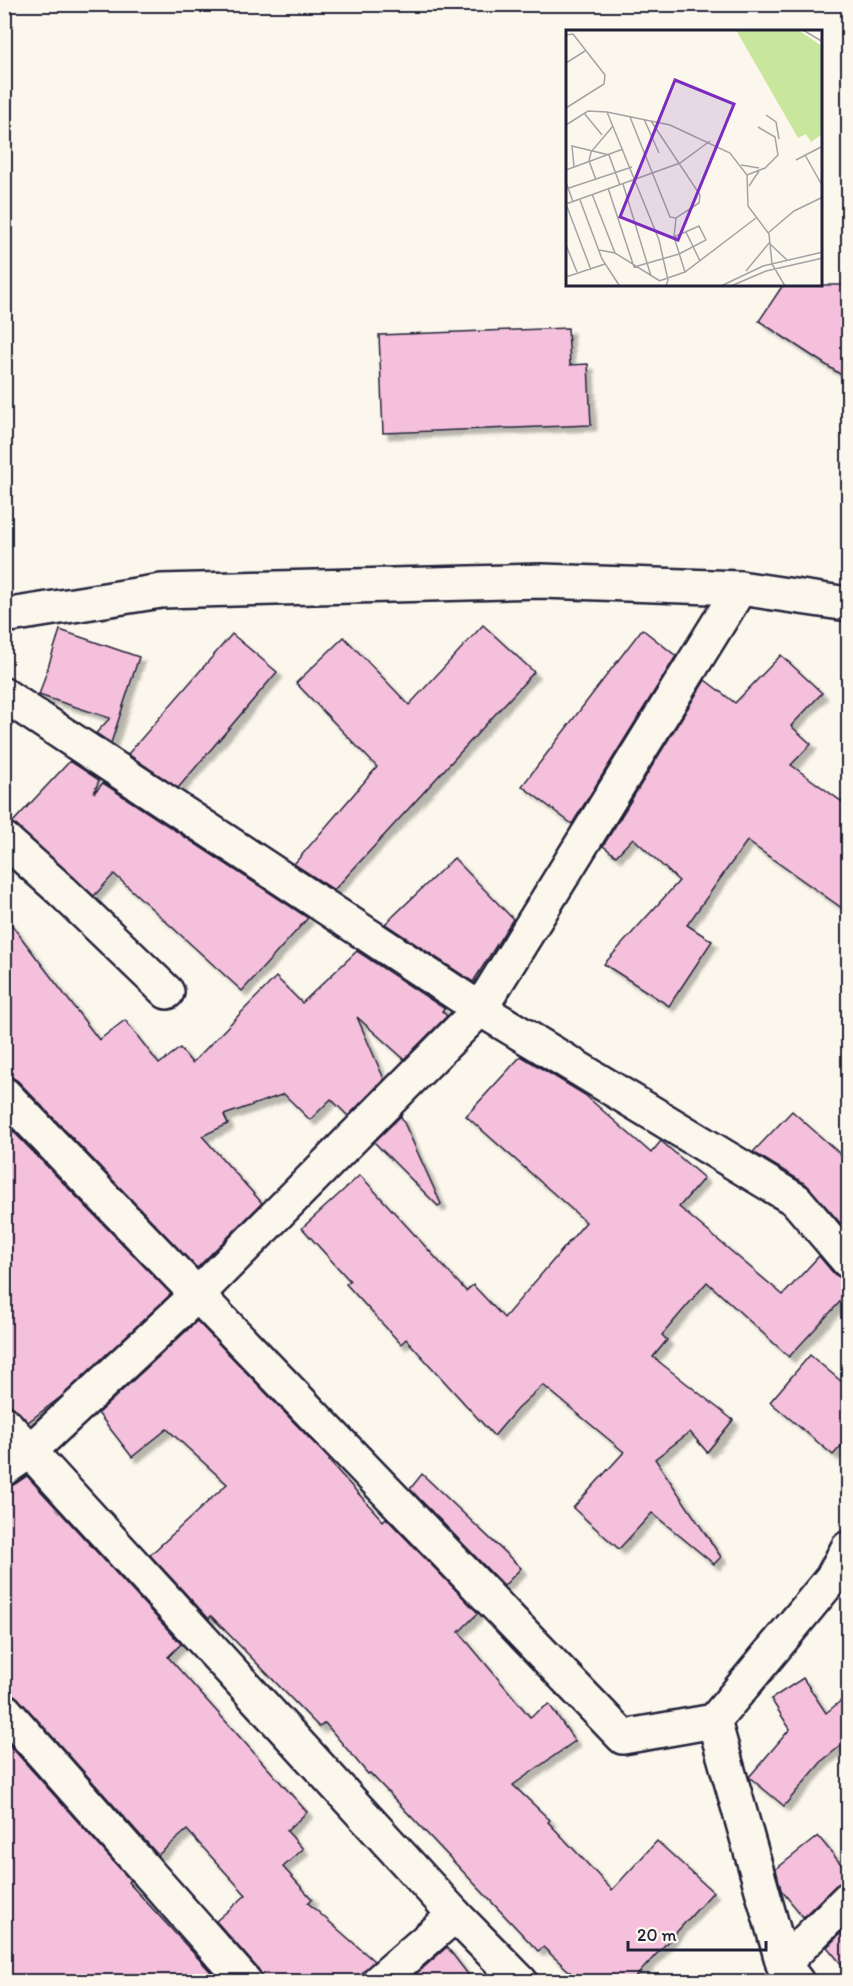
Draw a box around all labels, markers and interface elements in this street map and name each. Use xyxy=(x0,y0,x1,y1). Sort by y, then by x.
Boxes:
inset map xyxy=(566,30,823,286)
scale bar xyxy=(628,1914,766,1952)
text: 20 m xyxy=(637,1924,677,1946)

